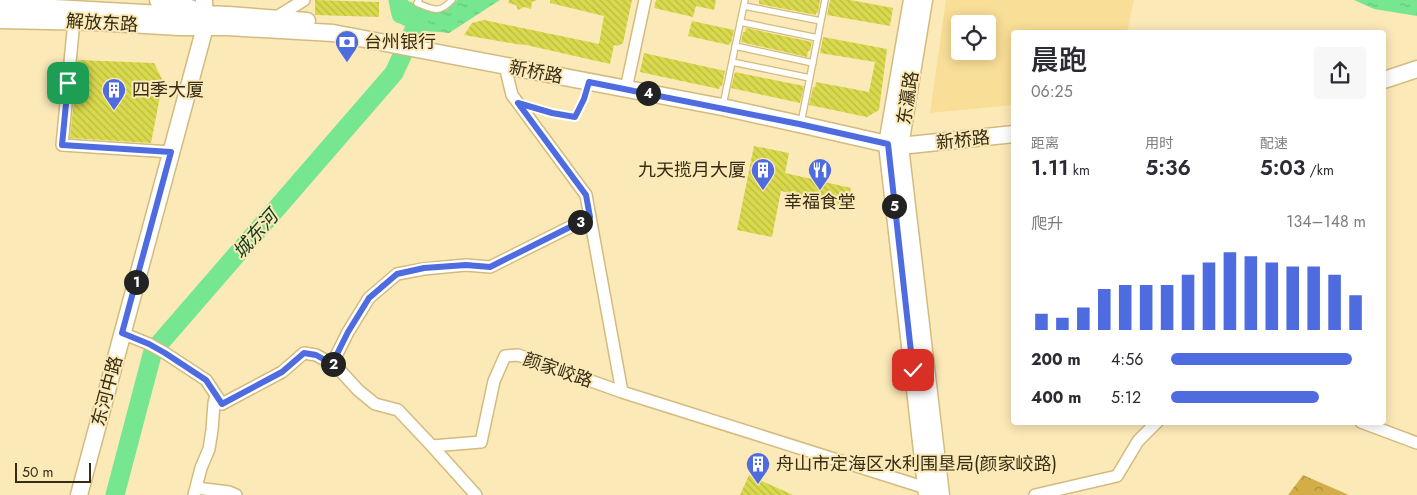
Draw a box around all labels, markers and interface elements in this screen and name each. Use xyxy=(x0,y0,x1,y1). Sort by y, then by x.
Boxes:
street label: 解放东路 xyxy=(65,8,139,38)
map controls xyxy=(951,15,996,60)
button: locate xyxy=(951,15,996,60)
bank icon: 台州银行 xyxy=(334,29,360,63)
place label: 台州银行 xyxy=(364,29,436,55)
text: 晨跑 xyxy=(1031,40,1087,81)
button: share xyxy=(1314,47,1366,99)
street label: 新桥路 xyxy=(507,54,565,90)
pin xyxy=(47,62,89,104)
icon: arrive xyxy=(54,69,82,97)
street label: 东瀛路 xyxy=(891,69,925,127)
building icon: 四季大厦 xyxy=(101,77,127,111)
place label: 四季大厦 xyxy=(132,77,204,103)
pin: 4 xyxy=(636,80,660,106)
text: 06:25 xyxy=(1031,80,1073,103)
text: 4 xyxy=(644,83,653,103)
street label: 新桥路 xyxy=(935,124,991,156)
text: 距离 xyxy=(1031,133,1059,153)
text: 用时 xyxy=(1145,133,1173,153)
text: 配速 xyxy=(1260,133,1288,153)
text: 1.11 xyxy=(1031,153,1069,183)
text: 5:36 xyxy=(1145,153,1191,183)
text: 5:03 xyxy=(1260,153,1305,183)
place label: 九天揽月大厦 xyxy=(638,157,746,183)
building icon: 九天揽月大厦 xyxy=(750,157,776,191)
restaurant icon: 幸福食堂 xyxy=(807,157,833,191)
text: km xyxy=(1069,160,1090,180)
text: /km xyxy=(1305,160,1334,180)
place label: 幸福食堂 xyxy=(784,189,856,215)
pin: 5 xyxy=(882,194,906,218)
text: 5 xyxy=(890,196,899,216)
water label: 城东河 xyxy=(226,201,287,265)
pin: 3 xyxy=(568,210,592,234)
text: 134–148 m xyxy=(1286,210,1366,233)
text: 3 xyxy=(576,212,585,232)
text: 爬升 xyxy=(1031,212,1063,235)
pin: 1 xyxy=(124,270,148,294)
text: 1 xyxy=(133,272,140,292)
street label: 颜家峧路 xyxy=(520,346,596,394)
text: 200 m xyxy=(1031,348,1081,371)
text: 4:56 xyxy=(1111,348,1143,371)
pin xyxy=(892,349,934,391)
pin: 2 xyxy=(320,352,346,376)
street label: 东河中路 xyxy=(85,353,129,429)
text: 2 xyxy=(329,354,338,374)
icon: check xyxy=(899,356,927,384)
text: 400 m xyxy=(1031,386,1081,409)
text: 5:12 xyxy=(1111,386,1141,409)
building icon: 舟山市定海区水利围垦局(颜家峧路) xyxy=(745,451,771,485)
place label: 舟山市定海区水利围垦局(颜家峧路) xyxy=(776,451,1057,477)
scale bar xyxy=(15,460,91,483)
text: 50 m xyxy=(22,462,53,482)

